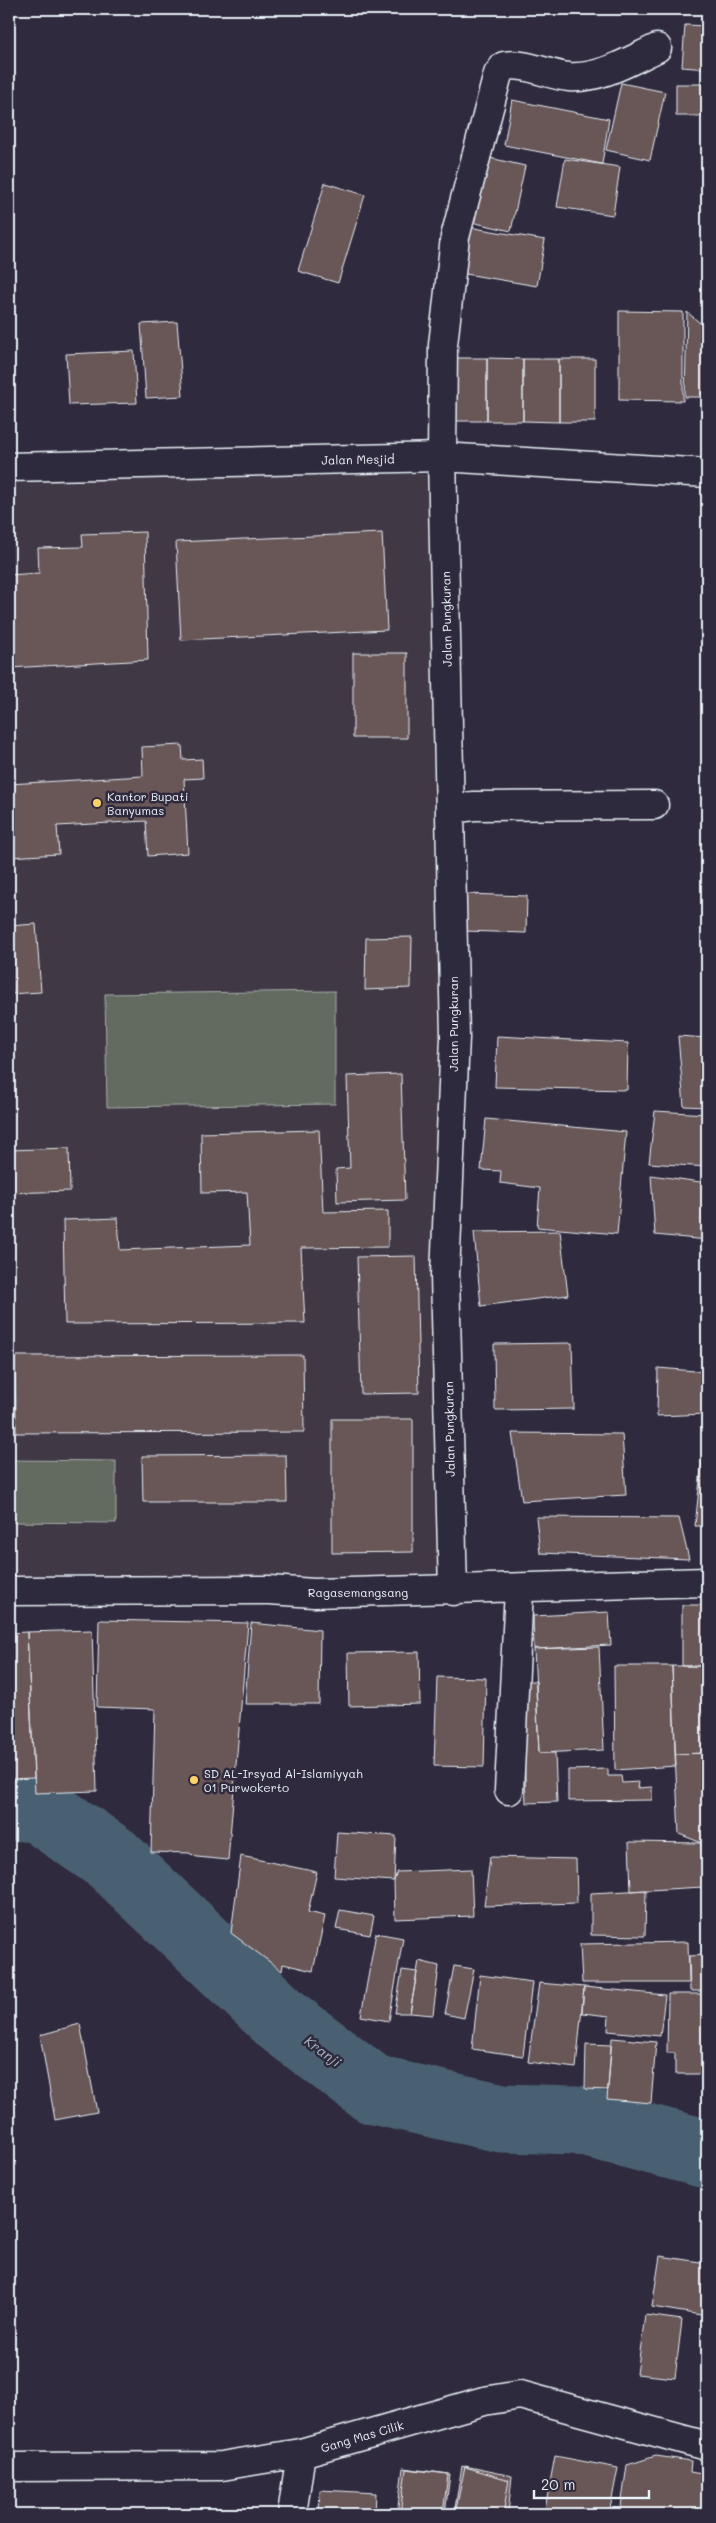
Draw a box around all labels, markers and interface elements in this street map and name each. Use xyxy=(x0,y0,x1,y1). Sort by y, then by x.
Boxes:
street label: Jalan Mesjid xyxy=(321,450,395,468)
street label: Jalan Pungkuran xyxy=(437,571,455,667)
place label: Kantor Bupati Banyumas xyxy=(107,788,189,818)
marker: Kantor Bupati Banyumas xyxy=(91,797,103,809)
street label: Jalan Pungkuran xyxy=(445,976,461,1072)
street label: Jalan Pungkuran xyxy=(440,1381,458,1477)
street label: Ragasemangsang xyxy=(308,1584,408,1600)
place label: SD AL-Irsyad Al-Islamiyyah 01 Purwokerto xyxy=(204,1765,363,1795)
marker: SD AL-Irsyad Al-Islamiyyah 01 Purwokerto xyxy=(188,1774,200,1786)
water label: Kranji xyxy=(301,2031,346,2071)
street label: Gang Mas Cilik xyxy=(319,2416,405,2456)
scale bar xyxy=(534,2468,648,2500)
text: 20 m xyxy=(541,2474,575,2494)

